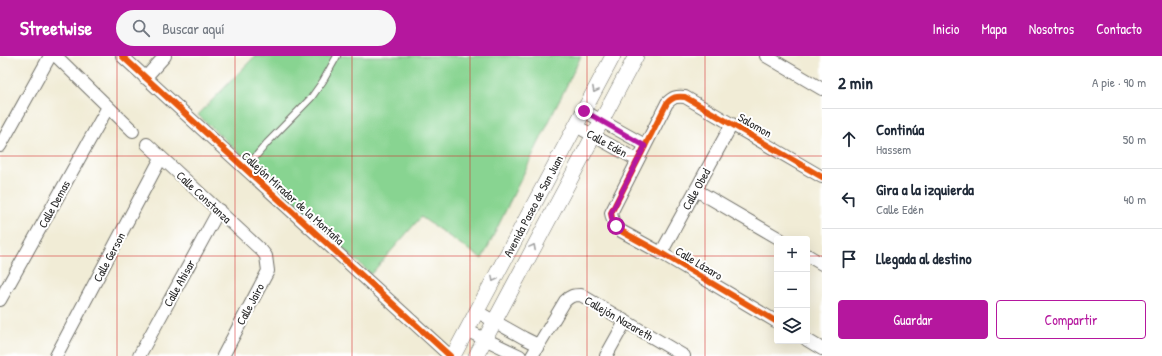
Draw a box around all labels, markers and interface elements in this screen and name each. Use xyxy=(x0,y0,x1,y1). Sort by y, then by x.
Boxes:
search box xyxy=(116,10,396,46)
text: Streetwise xyxy=(20,15,92,41)
icon: search xyxy=(130,17,152,39)
text: Buscar aquí xyxy=(162,18,225,39)
text: Inicio xyxy=(933,19,959,38)
text: Mapa xyxy=(981,19,1007,38)
text: Nosotros xyxy=(1029,19,1074,38)
text: Contacto xyxy=(1096,19,1142,38)
text: 2 min xyxy=(838,71,873,94)
text: A pie · 90 m xyxy=(1092,73,1146,91)
one-way arrow xyxy=(592,86,599,94)
route end xyxy=(575,102,593,120)
street label: Salomon xyxy=(735,108,775,142)
text: Continúa xyxy=(876,119,924,140)
street label: Calle Edén xyxy=(584,125,630,161)
icon: ahead xyxy=(838,128,860,150)
text: 50 m xyxy=(1123,130,1146,148)
text: Hassem xyxy=(876,140,911,158)
street label: Callejón Mirador de la Montaña xyxy=(238,147,348,249)
street label: Avenida Paseo de San Juan xyxy=(499,152,567,260)
street label: Calle Obed xyxy=(678,165,715,213)
street label: Calle Constanza xyxy=(173,167,235,227)
street label: Calle Demas xyxy=(34,177,74,231)
text: Gira a la izquierda xyxy=(876,179,974,200)
icon: left xyxy=(838,188,860,210)
text: 40 m xyxy=(1123,190,1146,208)
text: Calle Edén xyxy=(876,200,924,218)
route start xyxy=(607,217,625,235)
street label: Calle Gerson xyxy=(89,229,129,285)
map controls xyxy=(774,236,810,344)
button: + xyxy=(774,236,810,272)
street label: Calle Lázaro xyxy=(672,242,726,284)
one-way arrow xyxy=(529,244,536,251)
icon: arrive xyxy=(838,248,860,270)
text: Llegada al destino xyxy=(876,248,972,269)
street label: Calle Ahisar xyxy=(159,256,199,310)
button: − xyxy=(774,272,810,308)
one-way arrow xyxy=(491,275,498,282)
street label: Calle Jairo xyxy=(232,280,268,328)
street label: Callejón Nazareth xyxy=(582,291,656,345)
button: Guardar xyxy=(838,300,988,339)
button: Compartir xyxy=(996,300,1146,339)
button: layers xyxy=(774,308,810,344)

